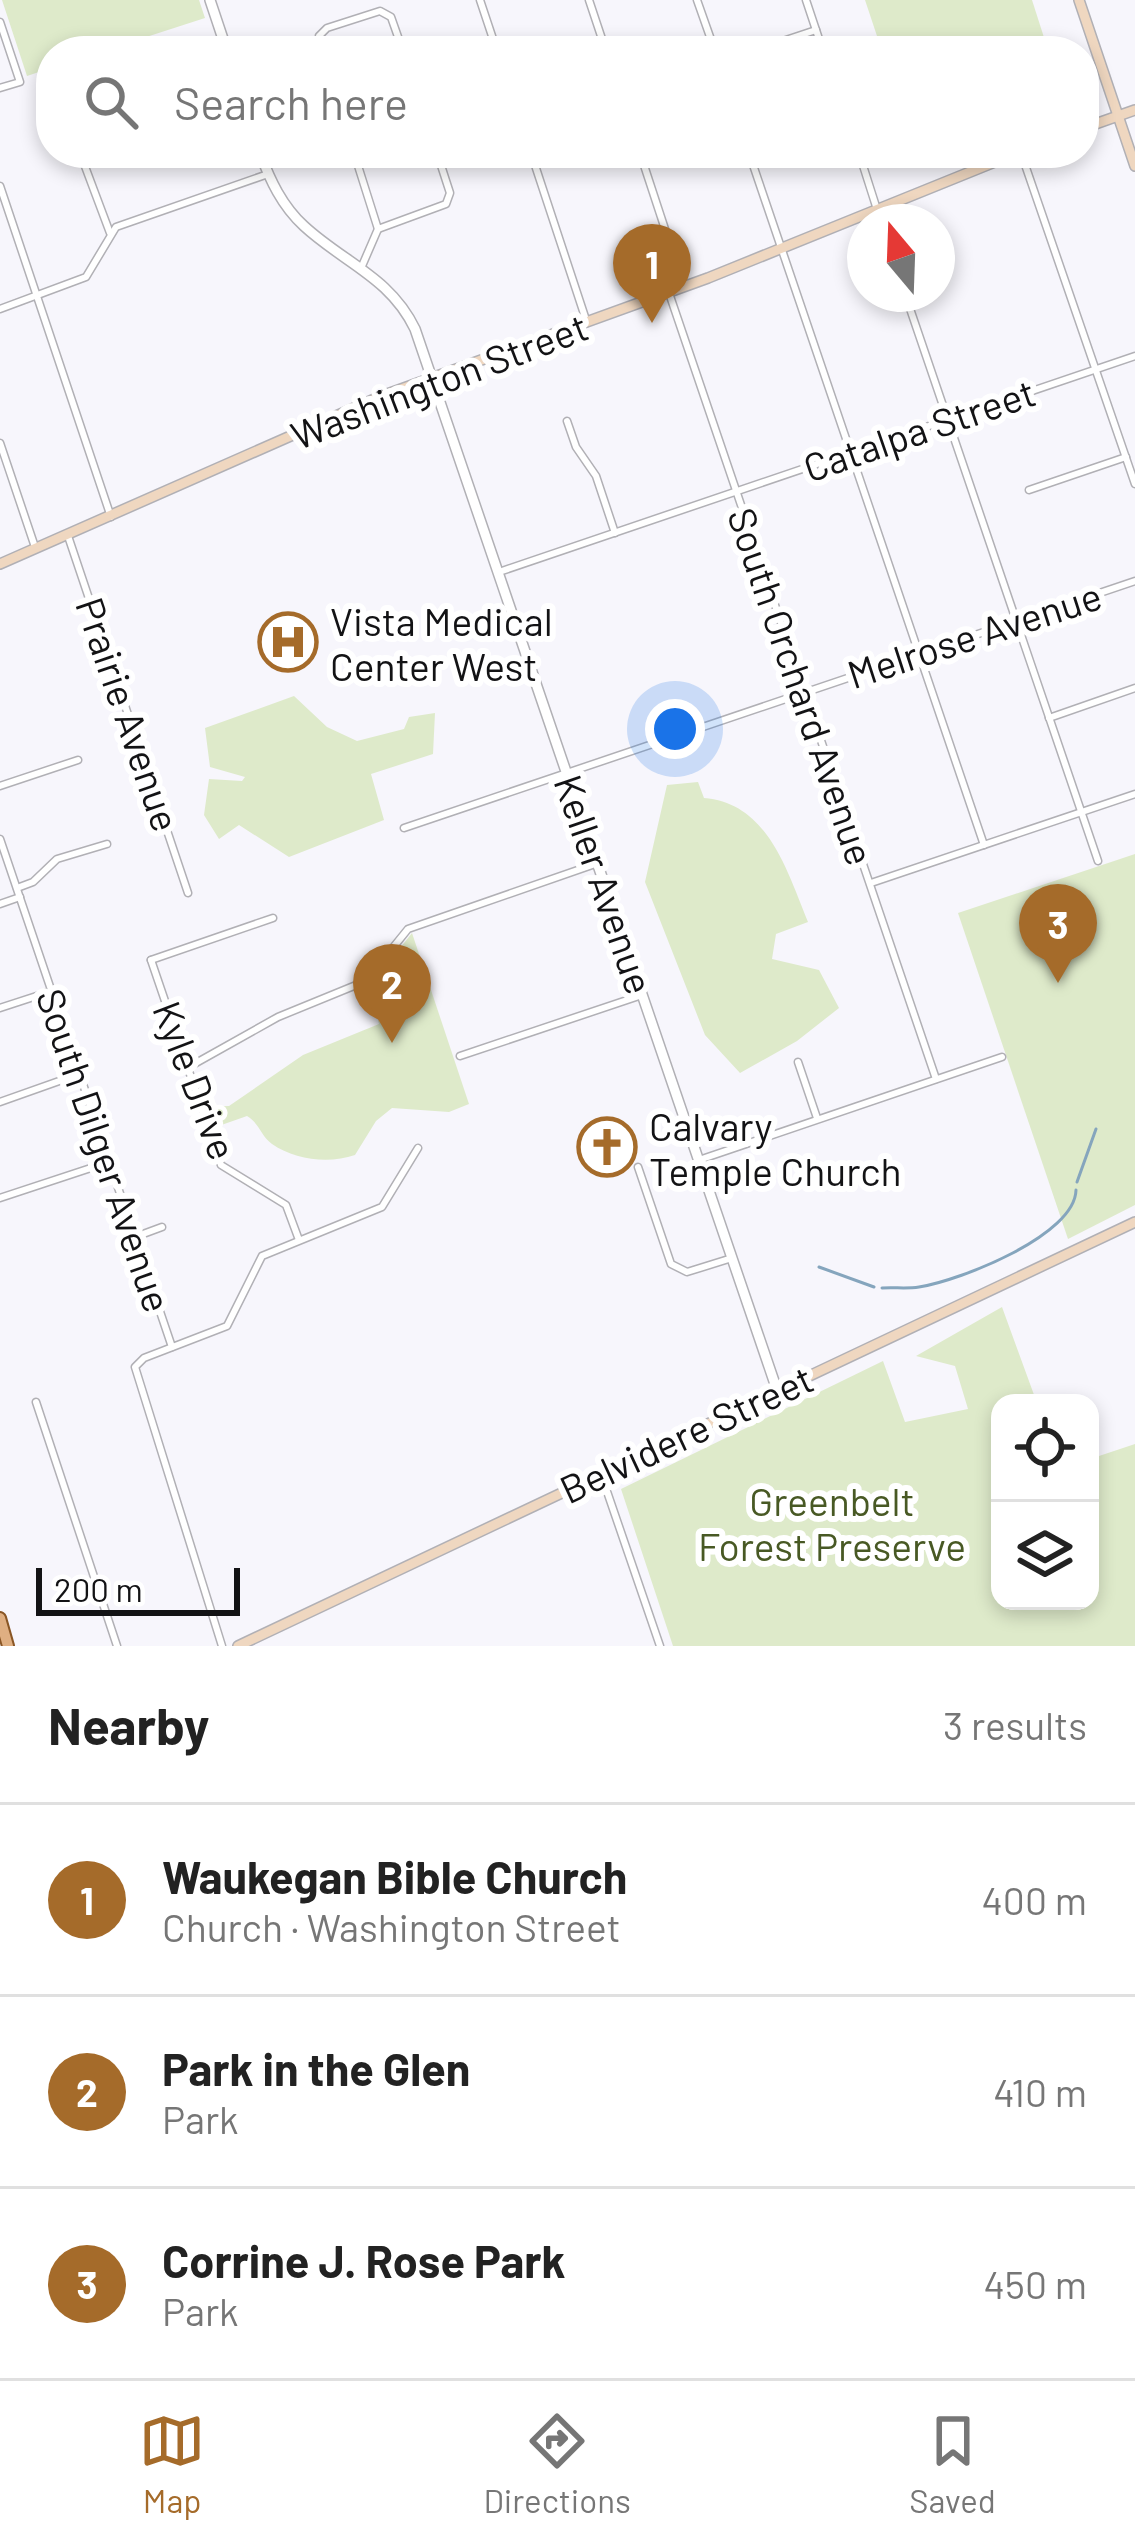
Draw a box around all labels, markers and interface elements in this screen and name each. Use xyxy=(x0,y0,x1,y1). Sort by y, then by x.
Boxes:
search box xyxy=(36,36,1099,168)
icon: search xyxy=(78,69,144,135)
text: Search here xyxy=(174,75,408,129)
north arrow xyxy=(847,204,955,312)
pin: 1 xyxy=(613,224,691,323)
street label: Washington Street xyxy=(284,302,594,458)
street label: Catalpa Street xyxy=(797,367,1041,491)
street label: South Orchard Avenue xyxy=(719,501,885,871)
street label: Melrose Avenue xyxy=(841,571,1107,697)
street label: Prairie Avenue xyxy=(67,591,191,837)
place label: Vista Medical Center West xyxy=(330,597,553,689)
hospital icon: Vista Medical Center West xyxy=(257,611,319,673)
your location xyxy=(645,699,705,759)
street label: Keller Avenue xyxy=(546,768,664,1000)
pin: 3 xyxy=(1019,884,1097,983)
pin: 2 xyxy=(353,944,431,1043)
street label: South Dilger Avenue xyxy=(28,982,182,1318)
street label: Kyle Drive xyxy=(144,994,248,1166)
place label: Calvary Temple Church xyxy=(649,1102,902,1194)
church icon: Calvary Temple Church xyxy=(576,1116,638,1178)
street label: Belvidere Street xyxy=(552,1354,820,1512)
map controls xyxy=(991,1394,1099,1610)
button: locate xyxy=(991,1394,1099,1502)
park label: Greenbelt Forest Preserve xyxy=(698,1477,966,1569)
button: layers xyxy=(991,1502,1099,1610)
scale bar xyxy=(36,1562,240,1615)
text: 200 m xyxy=(54,1569,143,1609)
text: Nearby xyxy=(48,1694,209,1755)
text: 3 results xyxy=(943,1701,1087,1748)
text: Waukegan Bible Church xyxy=(162,1849,627,1903)
text: 1 xyxy=(80,1876,94,1923)
text: 400 m xyxy=(981,1876,1087,1923)
text: Church · Washington Street xyxy=(162,1903,621,1950)
text: Park in the Glen xyxy=(162,2041,470,2095)
text: 2 xyxy=(76,2068,98,2115)
text: 410 m xyxy=(993,2068,1087,2115)
text: Park xyxy=(162,2095,239,2142)
text: Corrine J. Rose Park xyxy=(162,2233,566,2287)
text: 3 xyxy=(76,2260,98,2307)
text: 450 m xyxy=(983,2260,1087,2307)
text: Park xyxy=(162,2287,239,2334)
tab: Map xyxy=(139,2408,205,2520)
tab: Directions xyxy=(483,2408,631,2520)
tab: Saved xyxy=(909,2408,996,2520)

